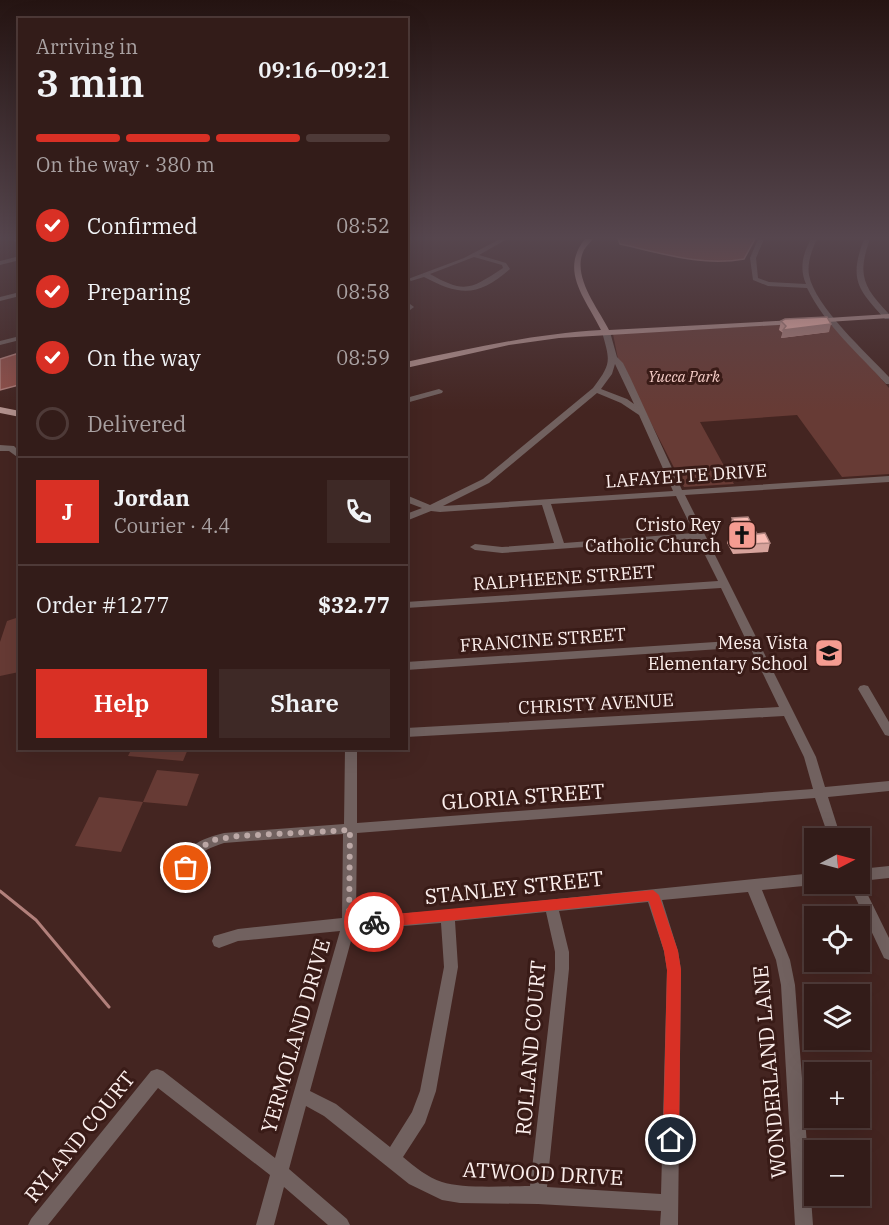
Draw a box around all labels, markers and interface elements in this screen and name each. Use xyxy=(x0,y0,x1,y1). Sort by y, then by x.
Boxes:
text: Arriving in xyxy=(36,33,138,60)
text: 09:16–09:21 xyxy=(258,55,390,84)
text: 3 min xyxy=(36,57,144,108)
text: On the way · 380 m xyxy=(36,151,215,178)
icon: check xyxy=(36,209,69,242)
text: Confirmed xyxy=(87,211,198,240)
text: 08:52 xyxy=(336,212,390,239)
icon: check xyxy=(36,275,69,308)
text: Preparing xyxy=(87,277,191,306)
text: 08:58 xyxy=(336,278,390,305)
icon: check xyxy=(36,341,69,374)
text: On the way xyxy=(87,343,201,372)
text: 08:59 xyxy=(336,344,390,371)
park label: Yucca Park xyxy=(648,367,720,386)
text: Delivered xyxy=(87,409,186,438)
street label: LAFAYETTE DRIVE xyxy=(604,458,768,493)
button: phone xyxy=(327,480,390,543)
text: Jordan xyxy=(114,483,190,512)
text: J xyxy=(62,497,73,526)
text: Courier · 4.4 xyxy=(114,512,230,539)
place label: Cristo Rey Catholic Church xyxy=(585,513,721,557)
church icon: Cristo Rey Catholic Church xyxy=(726,519,758,551)
street label: RALPHEENE STREET xyxy=(472,560,656,595)
text: Order #1277 xyxy=(36,590,170,619)
text: $32.77 xyxy=(318,590,390,619)
street label: FRANCINE STREET xyxy=(459,622,627,657)
place label: Mesa Vista Elementary School xyxy=(648,631,808,675)
school or university icon: Mesa Vista Elementary School xyxy=(813,637,845,669)
button: Help xyxy=(36,669,207,738)
button: Share xyxy=(219,669,390,738)
street label: CHRISTY AVENUE xyxy=(518,688,674,719)
street label: GLORIA STREET xyxy=(440,776,605,816)
north arrow xyxy=(804,828,870,894)
map controls xyxy=(804,828,870,1206)
pin xyxy=(160,842,211,893)
icon: bag xyxy=(169,851,202,884)
street label: STANLEY STREET xyxy=(423,864,605,910)
courier xyxy=(344,892,404,952)
icon: bike xyxy=(358,906,391,939)
button: locate xyxy=(804,906,870,972)
street label: YERMOLAND DRIVE xyxy=(254,935,336,1136)
street label: ROLLAND COURT xyxy=(508,959,552,1137)
street label: WONDERLAND LANE xyxy=(746,964,792,1180)
button: layers xyxy=(804,984,870,1050)
button: + xyxy=(804,1062,870,1128)
street label: RYLAND COURT xyxy=(18,1065,141,1208)
pin xyxy=(645,1114,696,1165)
icon: home xyxy=(654,1123,687,1156)
button: − xyxy=(804,1140,870,1206)
street label: ATWOOD DRIVE xyxy=(462,1155,624,1191)

